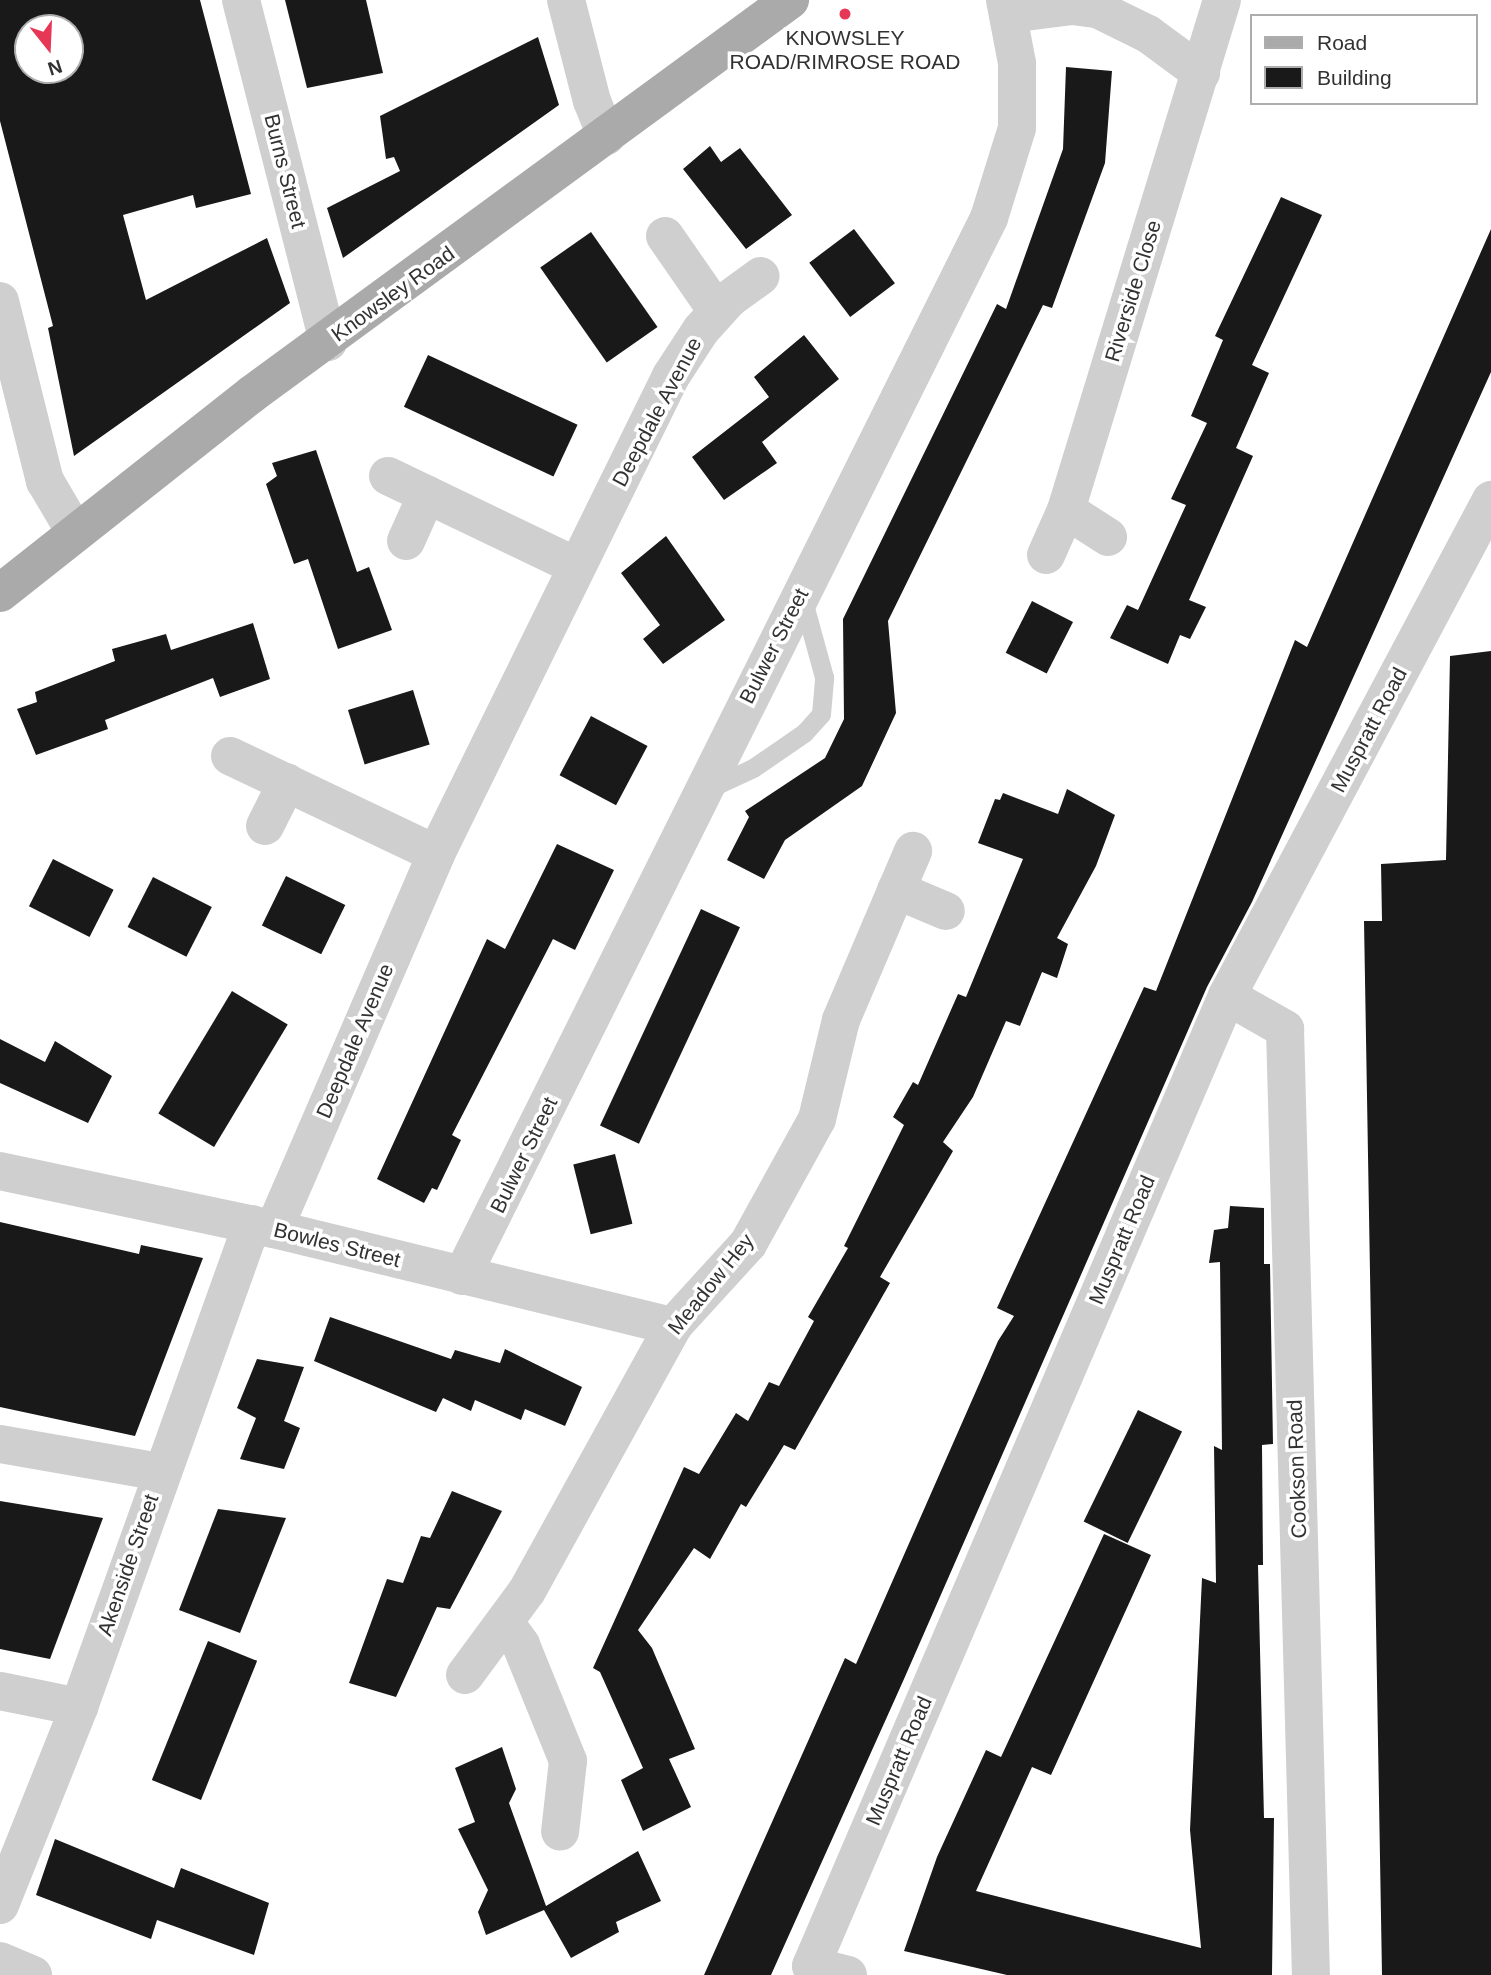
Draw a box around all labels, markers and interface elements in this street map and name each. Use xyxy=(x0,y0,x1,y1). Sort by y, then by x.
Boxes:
marker: KNOWSLEY ROAD/RIMROSE ROAD xyxy=(837,6,853,22)
north arrow xyxy=(14,14,84,84)
legend xyxy=(1250,14,1477,105)
place label: KNOWSLEY ROAD/RIMROSE ROAD xyxy=(729,25,961,75)
text: Road xyxy=(1317,31,1367,54)
text: N xyxy=(45,55,65,80)
text: Building xyxy=(1317,66,1392,89)
street label: Burns Street xyxy=(259,111,311,231)
street label: Riverside Close xyxy=(1099,217,1167,365)
street label: Knowsley Road xyxy=(327,241,459,347)
street label: Deepdale Avenue xyxy=(607,333,707,491)
street label: Bulwer Street xyxy=(734,584,814,708)
street label: Muspratt Road xyxy=(1326,663,1412,797)
street label: Deepdale Avenue xyxy=(311,959,399,1123)
street label: Bulwer Street xyxy=(485,1093,563,1217)
street label: Muspratt Road xyxy=(1083,1172,1161,1308)
street label: Bowles Street xyxy=(271,1217,403,1273)
street label: Meadow Hey xyxy=(663,1228,759,1340)
street label: Cookson Road xyxy=(1282,1399,1312,1539)
street label: Akenside Street xyxy=(92,1491,164,1639)
street label: Muspratt Road xyxy=(860,1693,938,1829)

